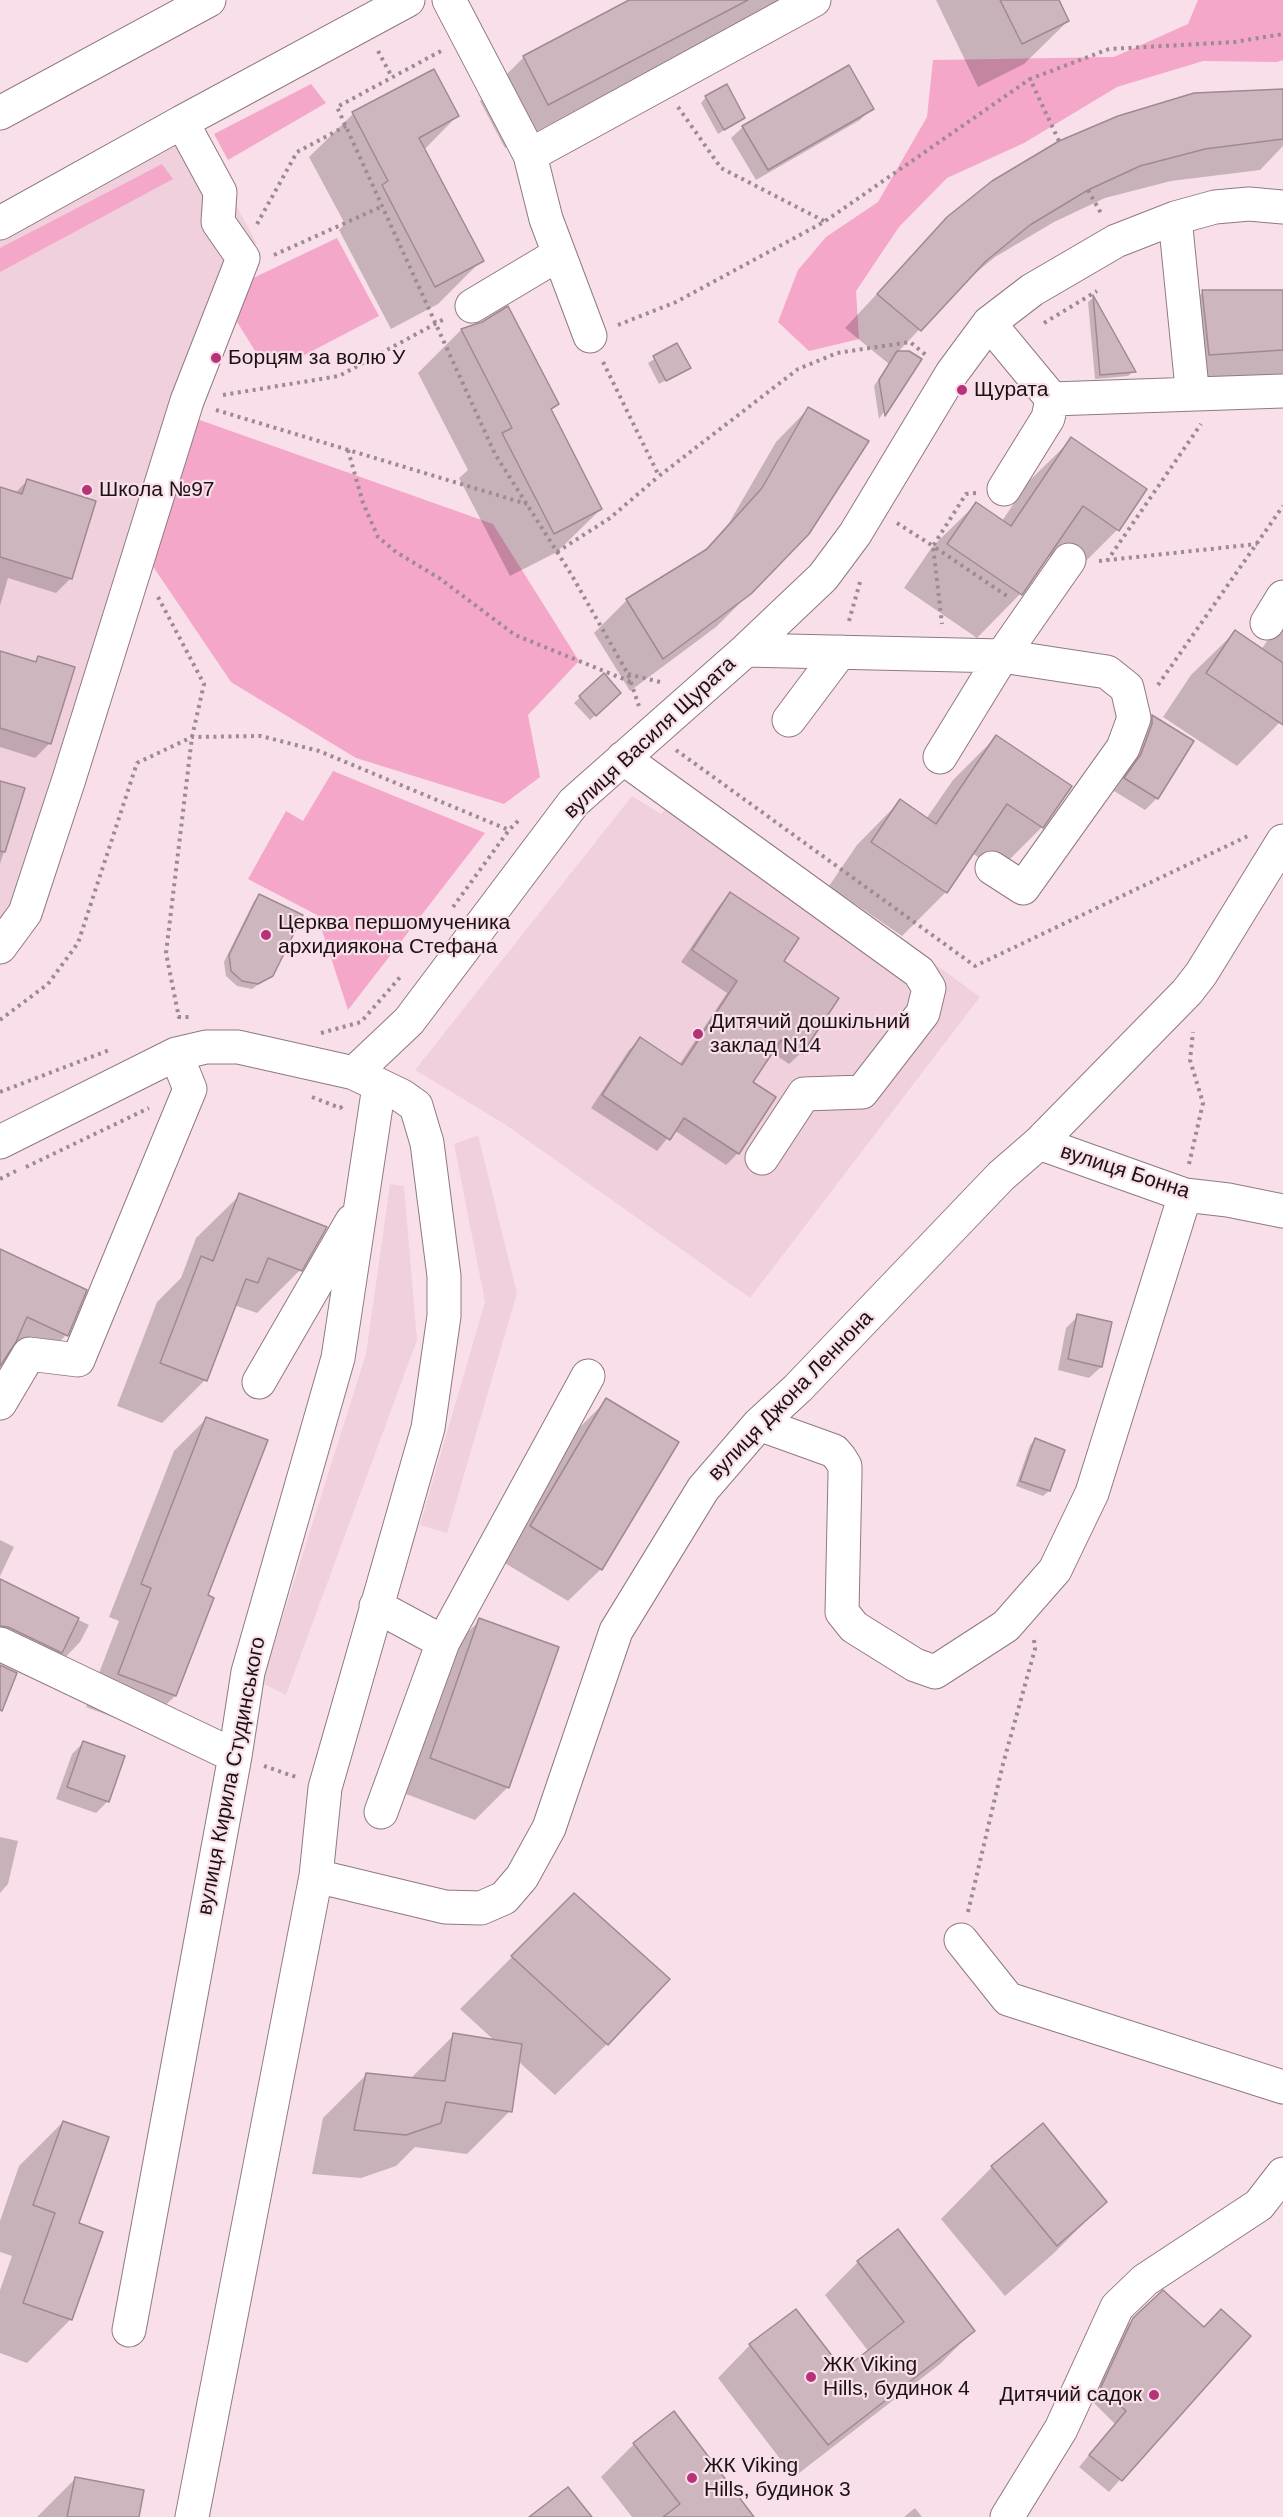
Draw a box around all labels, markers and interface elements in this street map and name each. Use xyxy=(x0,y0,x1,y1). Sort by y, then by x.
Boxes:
place label: Борцям за волю У xyxy=(228,345,405,371)
marker: Борцям за волю У xyxy=(209,351,223,365)
place label: Щурата xyxy=(974,377,1048,403)
marker: Щурата xyxy=(955,383,969,397)
place label: Школа №97 xyxy=(99,477,215,503)
marker: Школа №97 xyxy=(80,483,94,497)
street label: вулиця Василя Щурата xyxy=(559,652,741,824)
place label: Церква першомученика архидиякона Стефана xyxy=(278,910,510,960)
marker: Церква першомученика архидиякона Стефана xyxy=(259,928,273,942)
place label: Дитячий дошкільний заклад N14 xyxy=(710,1009,910,1059)
marker: Дитячий дошкільний заклад N14 xyxy=(691,1027,705,1041)
street label: вулиця Бонна xyxy=(1057,1139,1193,1205)
street label: вулиця Джона Леннона xyxy=(703,1306,879,1486)
street label: вулиця Кирила Студинського xyxy=(193,1635,271,1917)
place label: ЖК Viking Hills, будинок 4 xyxy=(823,2352,970,2402)
marker: ЖК Viking Hills, будинок 4 xyxy=(804,2370,818,2384)
place label: Дитячий садок xyxy=(1000,2382,1142,2408)
marker: Дитячий садок xyxy=(1147,2388,1161,2402)
place label: ЖК Viking Hills, будинок 3 xyxy=(704,2453,851,2503)
marker: ЖК Viking Hills, будинок 3 xyxy=(685,2471,699,2485)

